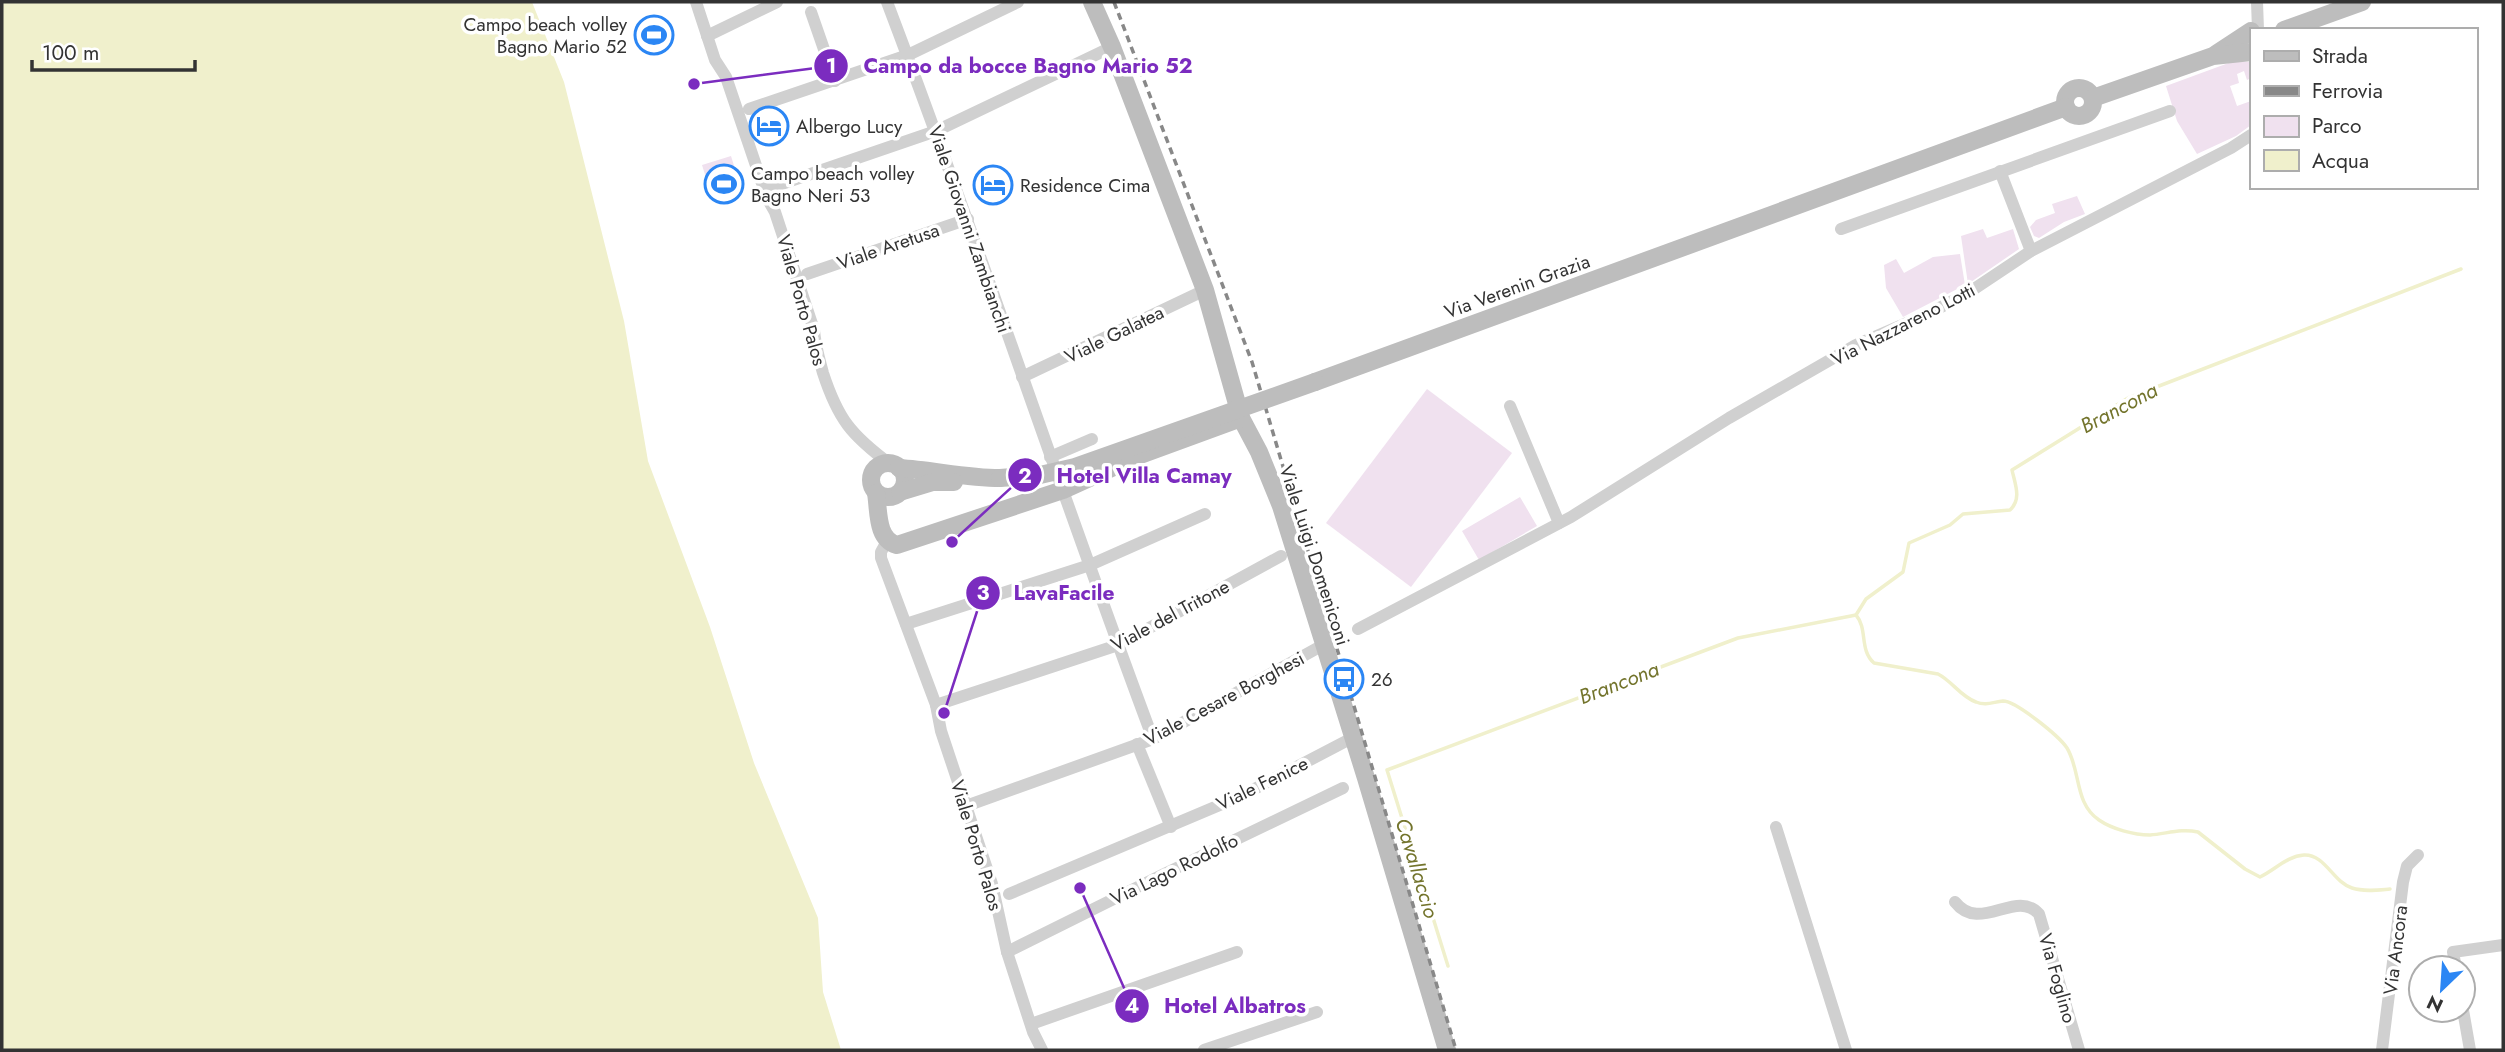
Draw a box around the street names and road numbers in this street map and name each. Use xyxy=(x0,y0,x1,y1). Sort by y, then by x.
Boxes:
street label: Viale Giovanni Zambianchi xyxy=(921,122,1018,336)
street label: Viale Aretusa xyxy=(833,216,943,277)
street label: Viale Porto Palos xyxy=(770,231,833,369)
street label: Via Verenin Grazia xyxy=(1441,248,1594,325)
street label: Via Nazzareno Lotti xyxy=(1827,276,1980,372)
street label: Viale Galatea xyxy=(1060,299,1168,370)
street label: Viale Luigi Domeniconi xyxy=(1273,461,1356,649)
street label: Viale del Tritone xyxy=(1106,573,1234,658)
street label: Viale Cesare Borghesi xyxy=(1139,645,1309,752)
street label: Viale Fenice xyxy=(1212,750,1313,817)
street label: Viale Porto Palos xyxy=(944,777,1009,914)
street label: Via Lago Rodolfo xyxy=(1106,827,1243,912)
street label: Via Ancora xyxy=(2377,904,2414,996)
street label: Via Foglino xyxy=(2032,930,2083,1026)

